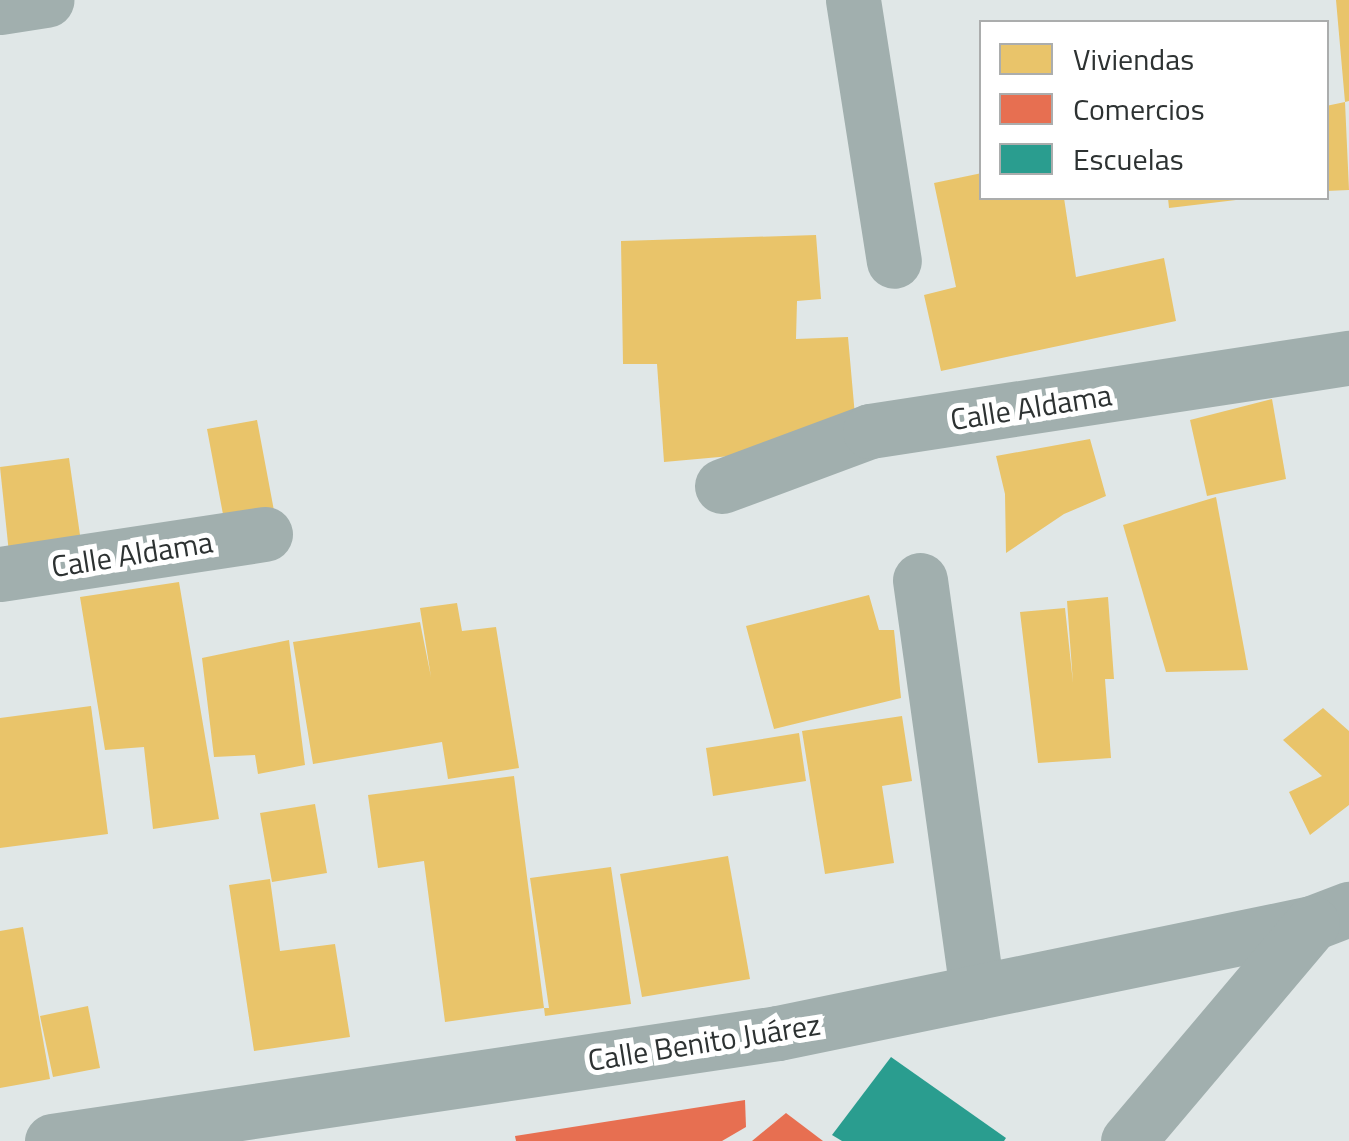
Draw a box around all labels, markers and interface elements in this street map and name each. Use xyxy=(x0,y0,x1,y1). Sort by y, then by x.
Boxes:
legend xyxy=(979,20,1329,200)
text: Viviendas xyxy=(1073,36,1194,82)
text: Comercios xyxy=(1073,86,1205,132)
text: Escuelas xyxy=(1073,136,1184,182)
street label: Calle Aldama xyxy=(948,376,1114,438)
street label: Calle Aldama xyxy=(49,523,215,585)
street label: Calle Benito Juárez xyxy=(585,1006,823,1078)

